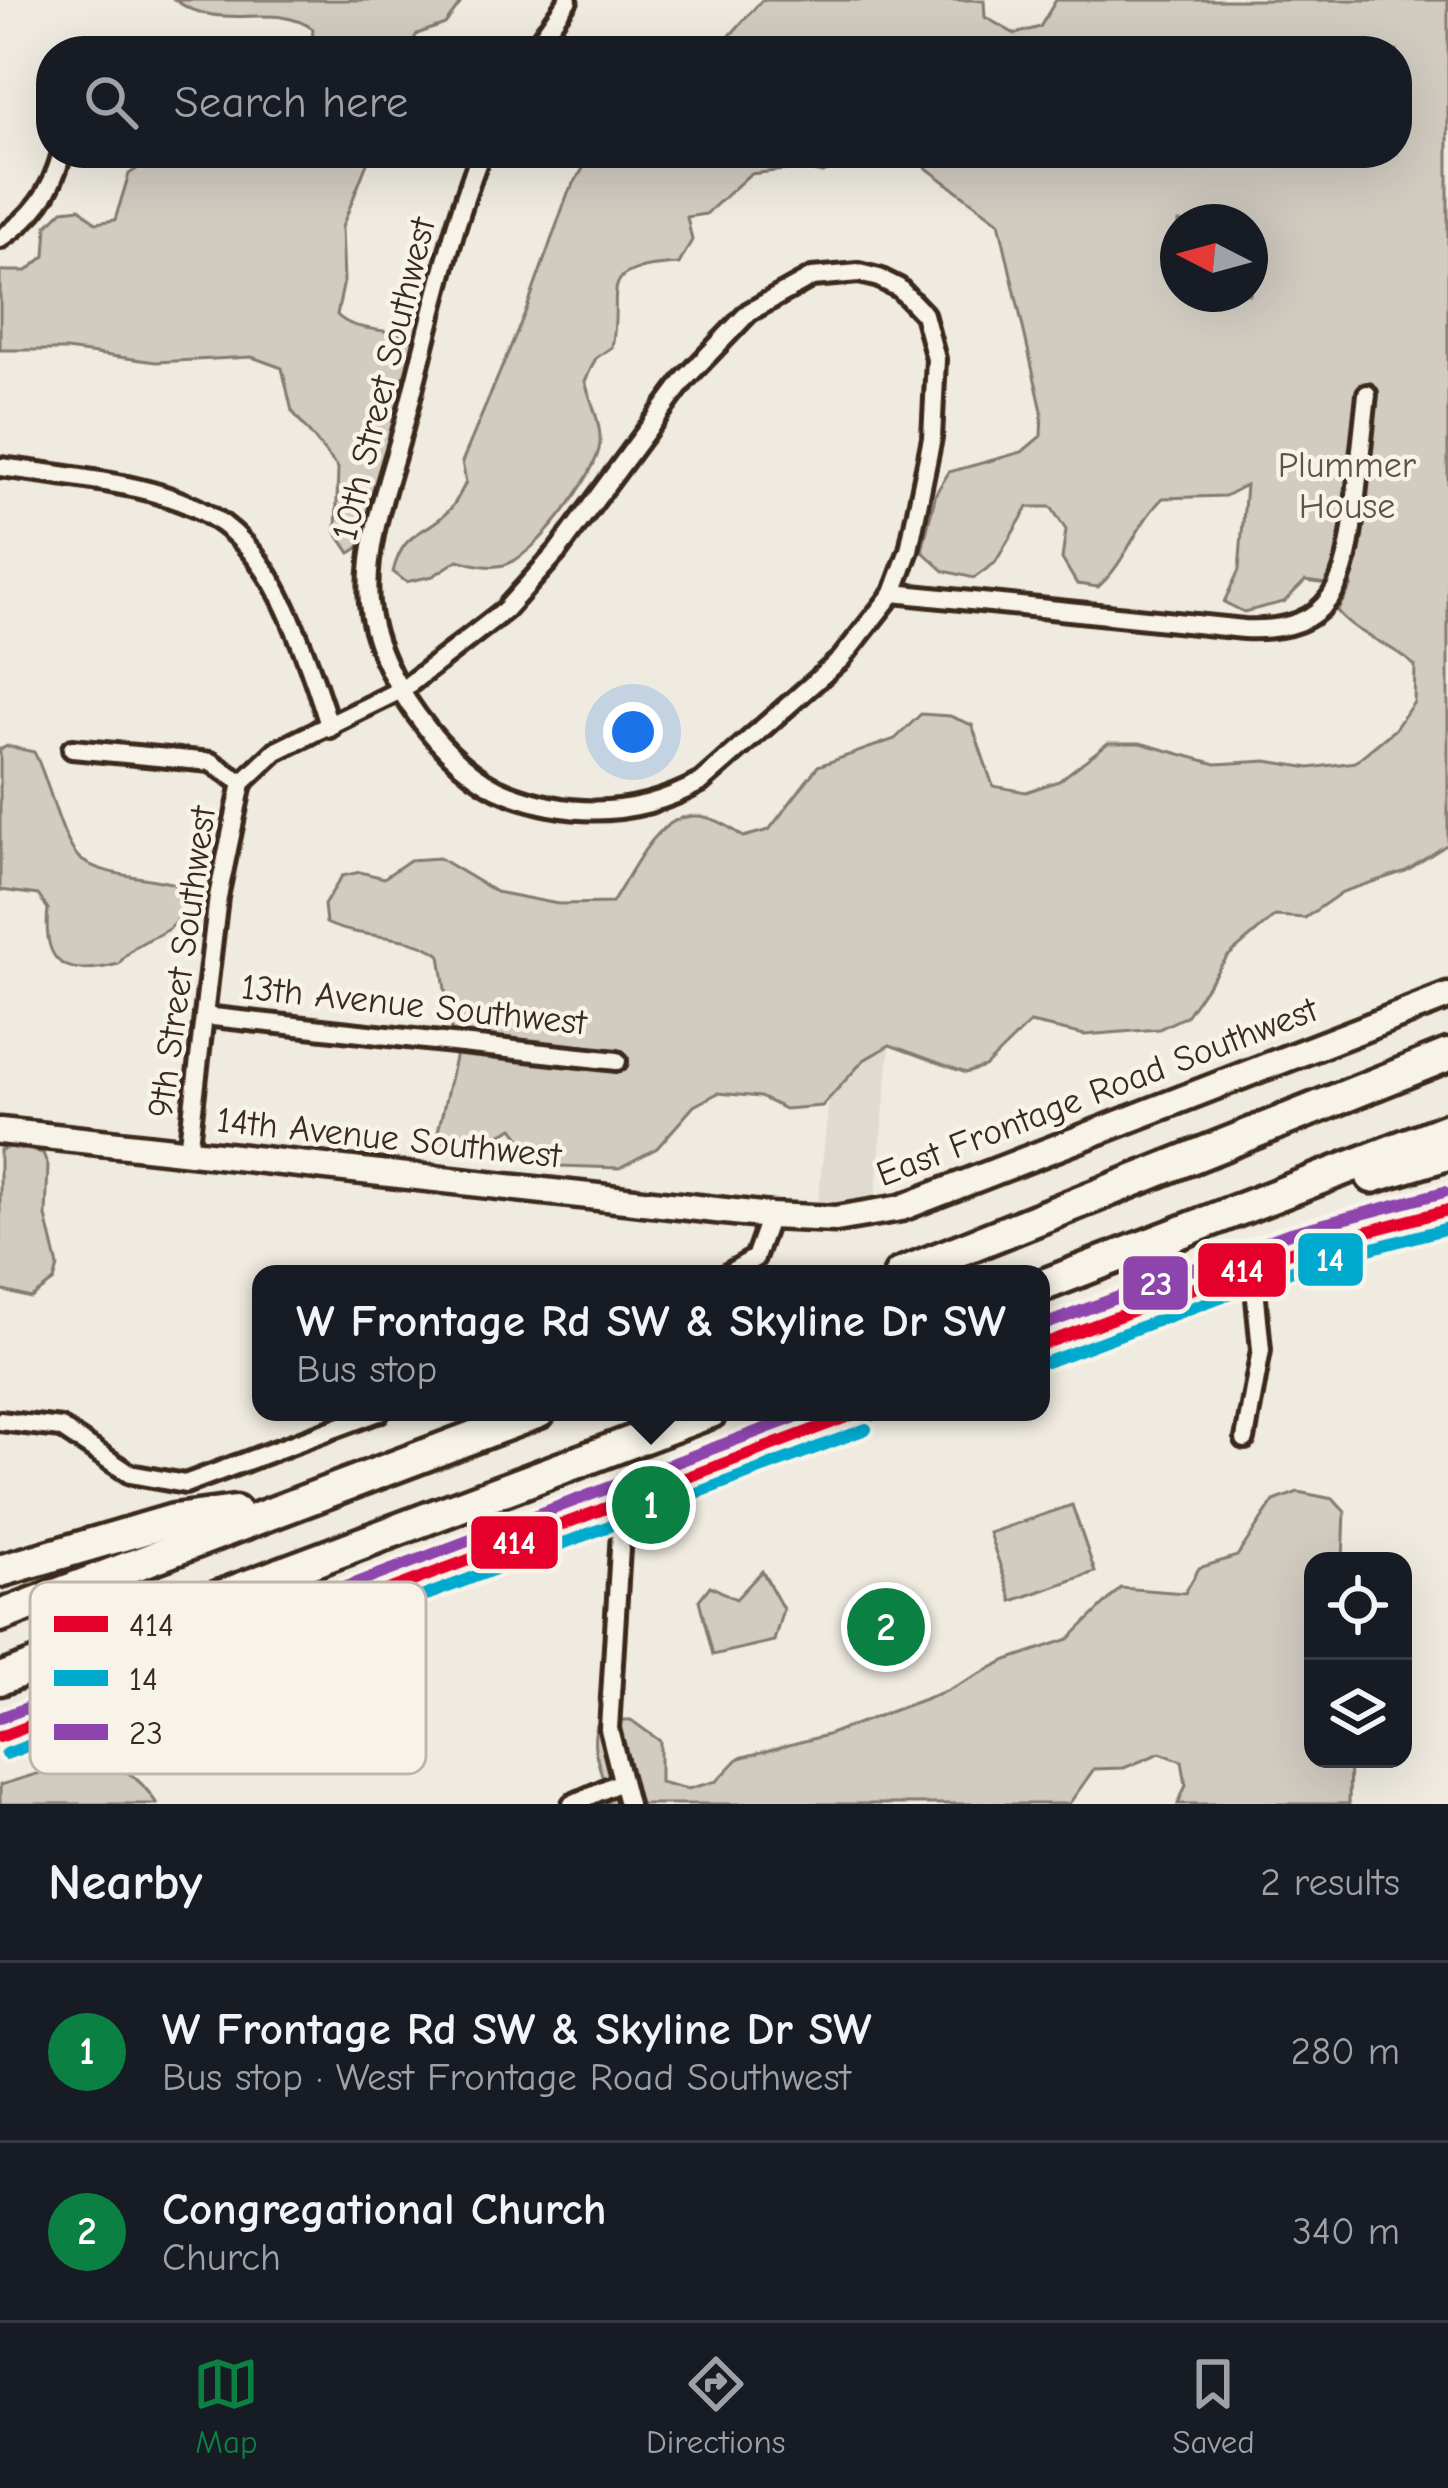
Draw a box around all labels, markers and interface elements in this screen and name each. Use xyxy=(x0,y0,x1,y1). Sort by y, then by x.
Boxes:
search box xyxy=(36,36,1412,168)
icon: search xyxy=(78,69,144,135)
text: Search here xyxy=(174,76,408,128)
north arrow xyxy=(1160,204,1268,312)
street label: 10th Street Southwest xyxy=(324,212,444,545)
park label: Plummer House xyxy=(1278,445,1417,527)
your location xyxy=(603,702,663,762)
street label: 9th Street Southwest xyxy=(140,802,224,1120)
street label: 13th Avenue Southwest xyxy=(239,966,590,1044)
street label: East Frontage Road Southwest xyxy=(871,988,1325,1195)
street label: 14th Avenue Southwest xyxy=(215,1100,565,1177)
line badge: 14 xyxy=(1296,1231,1365,1288)
line badge: 414 xyxy=(1196,1241,1288,1299)
text: 14 xyxy=(1316,1241,1344,1279)
text: 414 xyxy=(1220,1252,1264,1290)
line badge: 23 xyxy=(1121,1254,1190,1312)
popup xyxy=(252,1265,1050,1421)
text: 23 xyxy=(1140,1265,1172,1303)
text: W Frontage Rd SW & Skyline Dr SW xyxy=(296,1295,1006,1347)
text: Bus stop xyxy=(296,1347,437,1392)
pin: 1 xyxy=(612,1460,690,1550)
line badge: 414 xyxy=(469,1514,560,1571)
text: 414 xyxy=(492,1524,536,1562)
map controls xyxy=(1304,1552,1412,1768)
button: locate xyxy=(1304,1552,1412,1660)
legend xyxy=(30,1582,426,1774)
pin: 2 xyxy=(847,1582,925,1672)
text: 414 xyxy=(129,1606,174,1644)
text: 14 xyxy=(129,1660,158,1698)
button: layers xyxy=(1304,1660,1412,1768)
text: 23 xyxy=(129,1714,163,1752)
text: Nearby xyxy=(48,1853,202,1912)
text: 2 results xyxy=(1260,1860,1400,1905)
text: W Frontage Rd SW & Skyline Dr SW xyxy=(162,2003,871,2055)
text: 1 xyxy=(79,2029,95,2074)
text: 280 m xyxy=(1290,2029,1400,2074)
text: Bus stop · West Frontage Road Southwest xyxy=(162,2055,851,2100)
text: Congregational Church xyxy=(162,2183,607,2235)
text: 2 xyxy=(77,2209,97,2254)
text: 340 m xyxy=(1292,2209,1400,2254)
text: Church xyxy=(162,2235,281,2280)
tab: Map xyxy=(193,2351,259,2461)
tab: Directions xyxy=(646,2351,786,2461)
tab: Saved xyxy=(1172,2351,1255,2461)

